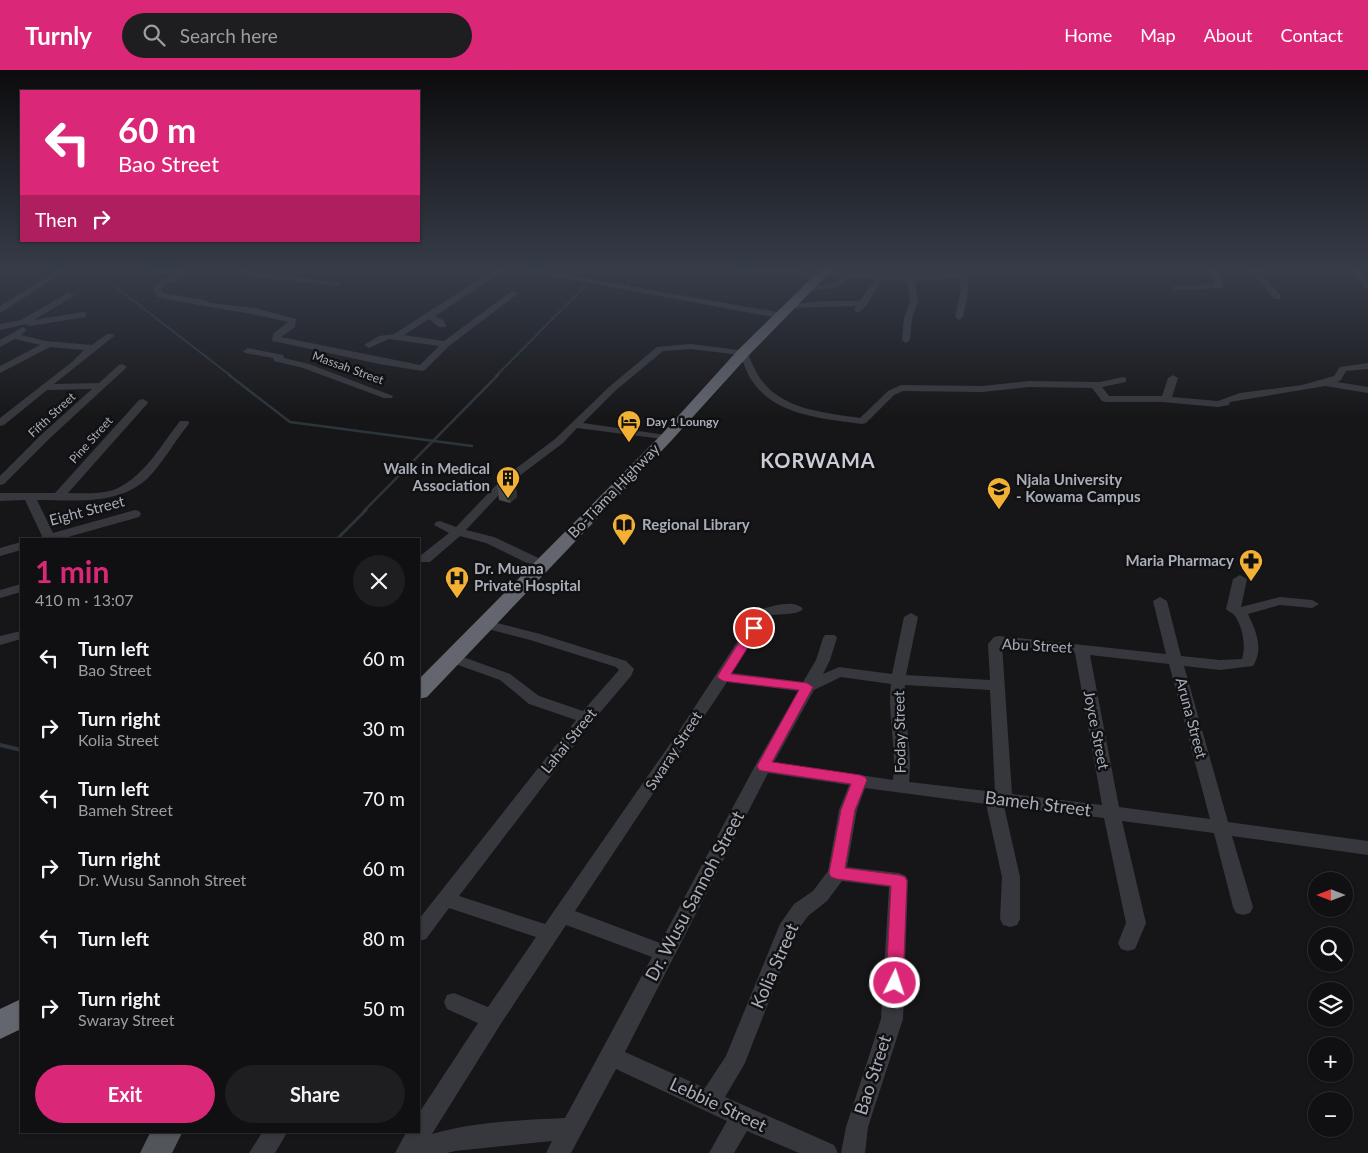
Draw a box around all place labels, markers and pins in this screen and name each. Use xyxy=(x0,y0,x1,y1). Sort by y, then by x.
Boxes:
hotel icon: Day 1 Loungy xyxy=(616,409,642,443)
place label: Day 1 Loungy xyxy=(646,414,719,429)
place label: Walk in Medical Association xyxy=(383,459,490,494)
building icon: Walk in Medical Association xyxy=(495,465,521,499)
place label: Njala University - Kowama Campus xyxy=(1016,470,1141,505)
school or university icon: Njala University - Kowama Campus xyxy=(986,476,1012,510)
library icon: Regional Library xyxy=(611,512,637,546)
place label: Regional Library xyxy=(642,515,750,533)
pharmacy icon: Maria Pharmacy xyxy=(1238,548,1264,582)
place label: Maria Pharmacy xyxy=(1125,551,1234,569)
place label: Dr. Muana Private Hospital xyxy=(474,559,581,594)
hospital icon: Dr. Muana Private Hospital xyxy=(444,565,470,599)
pin xyxy=(733,607,775,649)

